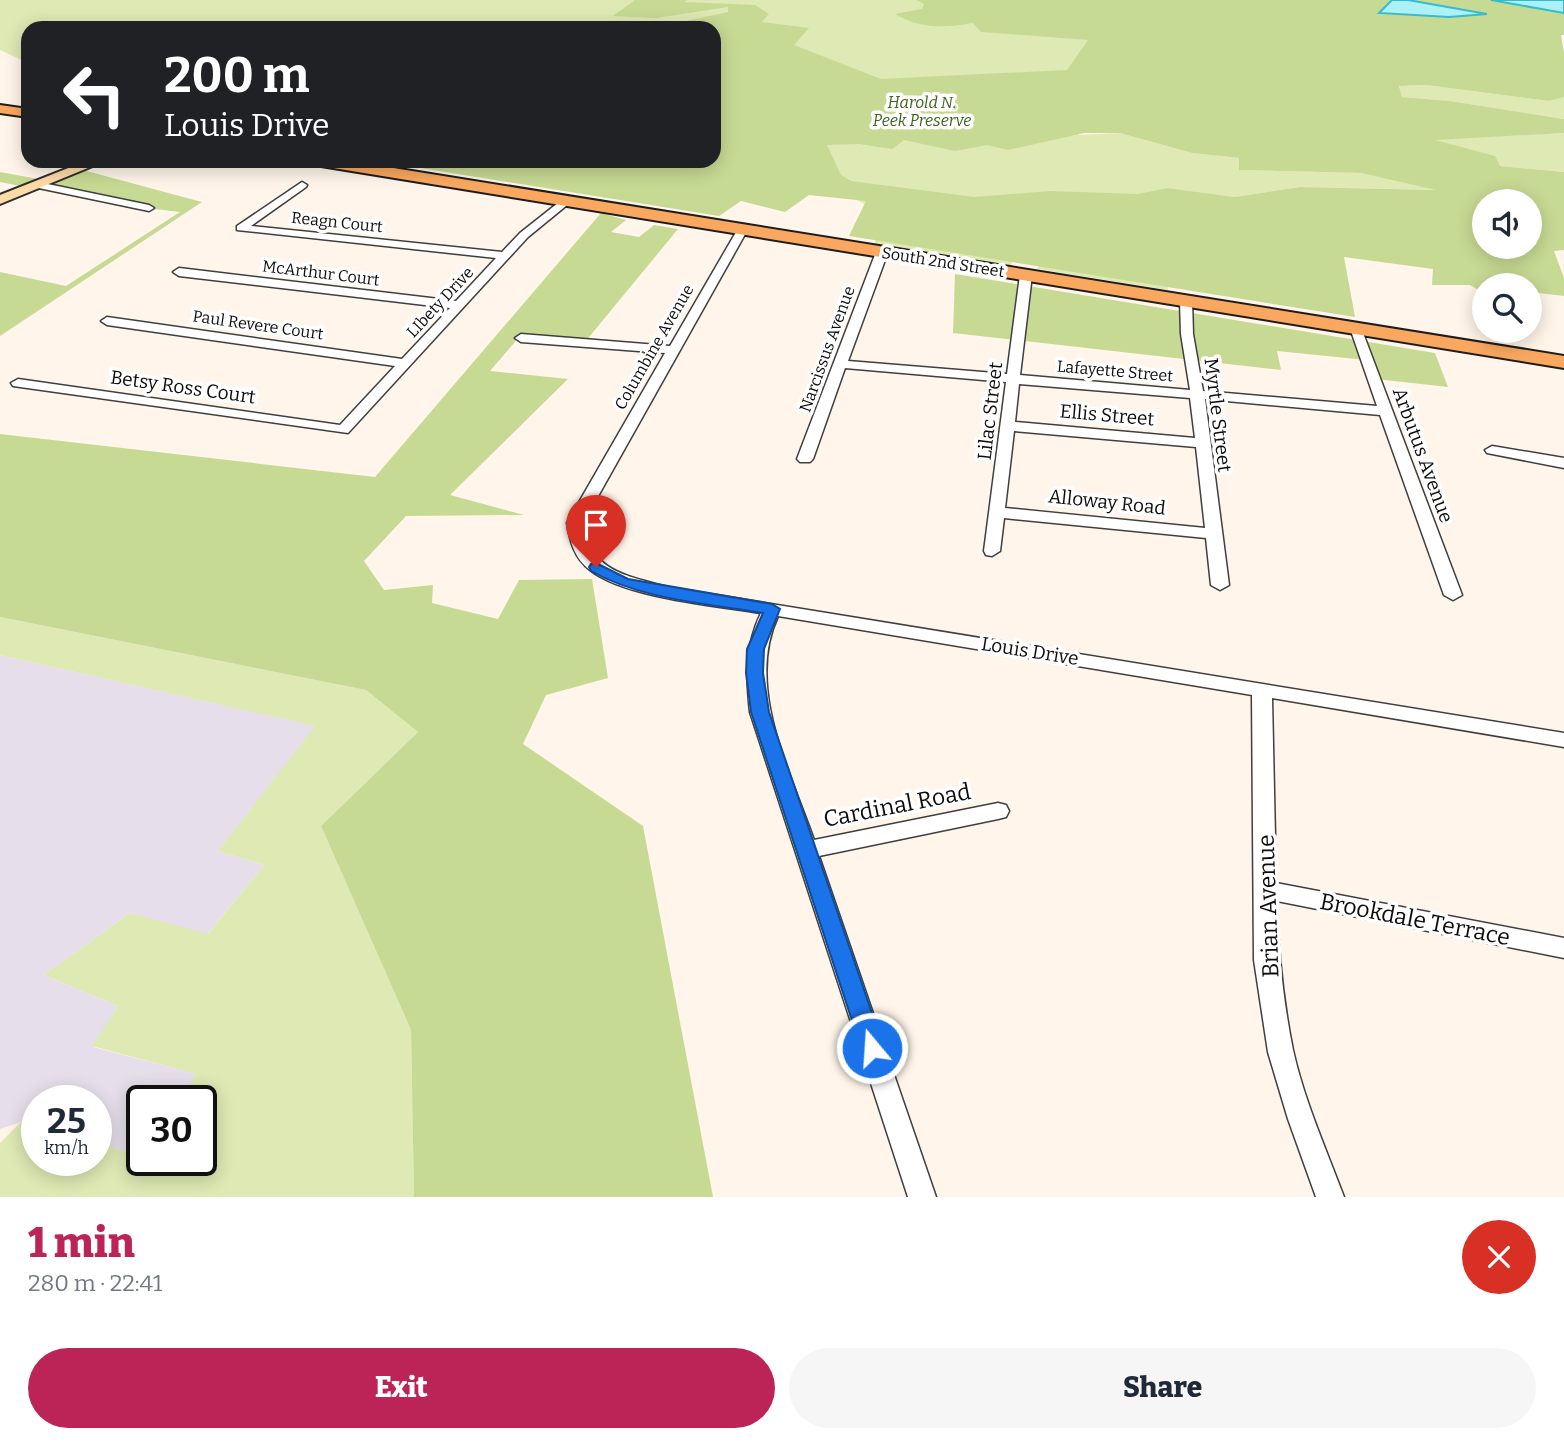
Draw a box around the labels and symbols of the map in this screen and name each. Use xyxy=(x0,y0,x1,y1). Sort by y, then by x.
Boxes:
park label: Harold N. Peek Preserve xyxy=(873,93,971,130)
street label: Reagn Court xyxy=(290,208,384,236)
street label: South 2nd Street xyxy=(880,243,1006,281)
street label: McArthur Court xyxy=(261,256,381,290)
street label: LIbety Drive xyxy=(403,263,477,341)
street label: Columbine Avenue xyxy=(610,281,698,413)
street label: Narcissus Avenue xyxy=(795,283,859,415)
street label: Paul Revere Court xyxy=(191,306,325,344)
street label: Lafayette Street xyxy=(1056,356,1174,386)
street label: Myrtle Street xyxy=(1200,357,1236,473)
street label: Lilac Street xyxy=(973,361,1007,461)
street label: Betsy Ross Court xyxy=(109,365,257,409)
street label: Arbutus Avenue xyxy=(1388,384,1458,526)
street label: Ellis Street xyxy=(1059,399,1155,431)
street label: Alloway Road xyxy=(1047,484,1167,520)
pin xyxy=(566,495,626,567)
street label: Louis Drive xyxy=(980,632,1080,670)
street label: Cardinal Road xyxy=(821,777,973,833)
street label: Brian Avenue xyxy=(1252,834,1284,978)
street label: Brookdale Terrace xyxy=(1318,887,1512,951)
position arrow xyxy=(835,1011,909,1085)
speed limit sign: 30 xyxy=(126,1085,217,1176)

